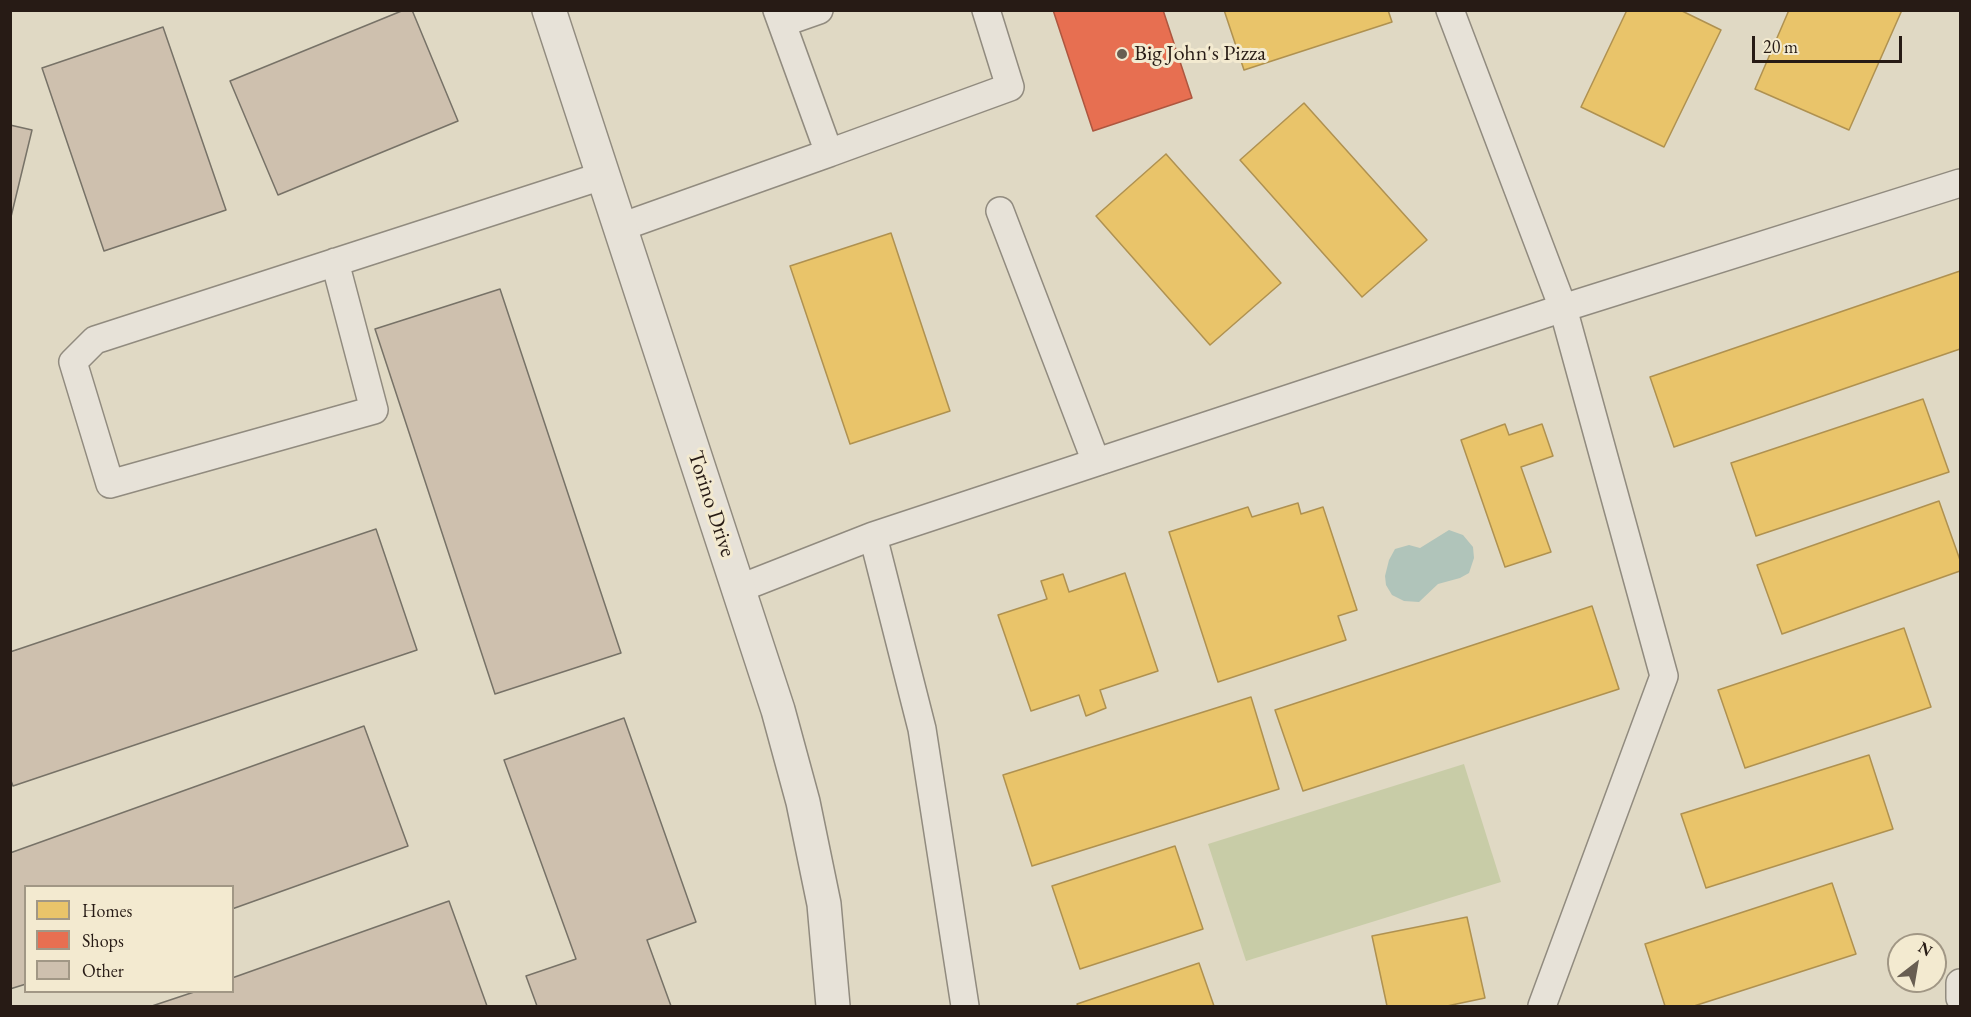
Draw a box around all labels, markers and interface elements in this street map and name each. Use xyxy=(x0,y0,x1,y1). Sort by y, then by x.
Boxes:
scale bar xyxy=(1755,24,1905,62)
text: 20 m xyxy=(1763,35,1798,58)
place label: Big John's Pizza xyxy=(1134,41,1266,67)
marker: Big John's Pizza xyxy=(1115,47,1129,61)
street label: Torino Drive xyxy=(681,448,741,560)
legend xyxy=(24,885,234,993)
text: Homes xyxy=(82,899,132,922)
text: Shops xyxy=(82,929,124,952)
north arrow xyxy=(1887,933,1947,993)
text: N xyxy=(1915,937,1936,961)
text: Other xyxy=(82,959,124,982)

